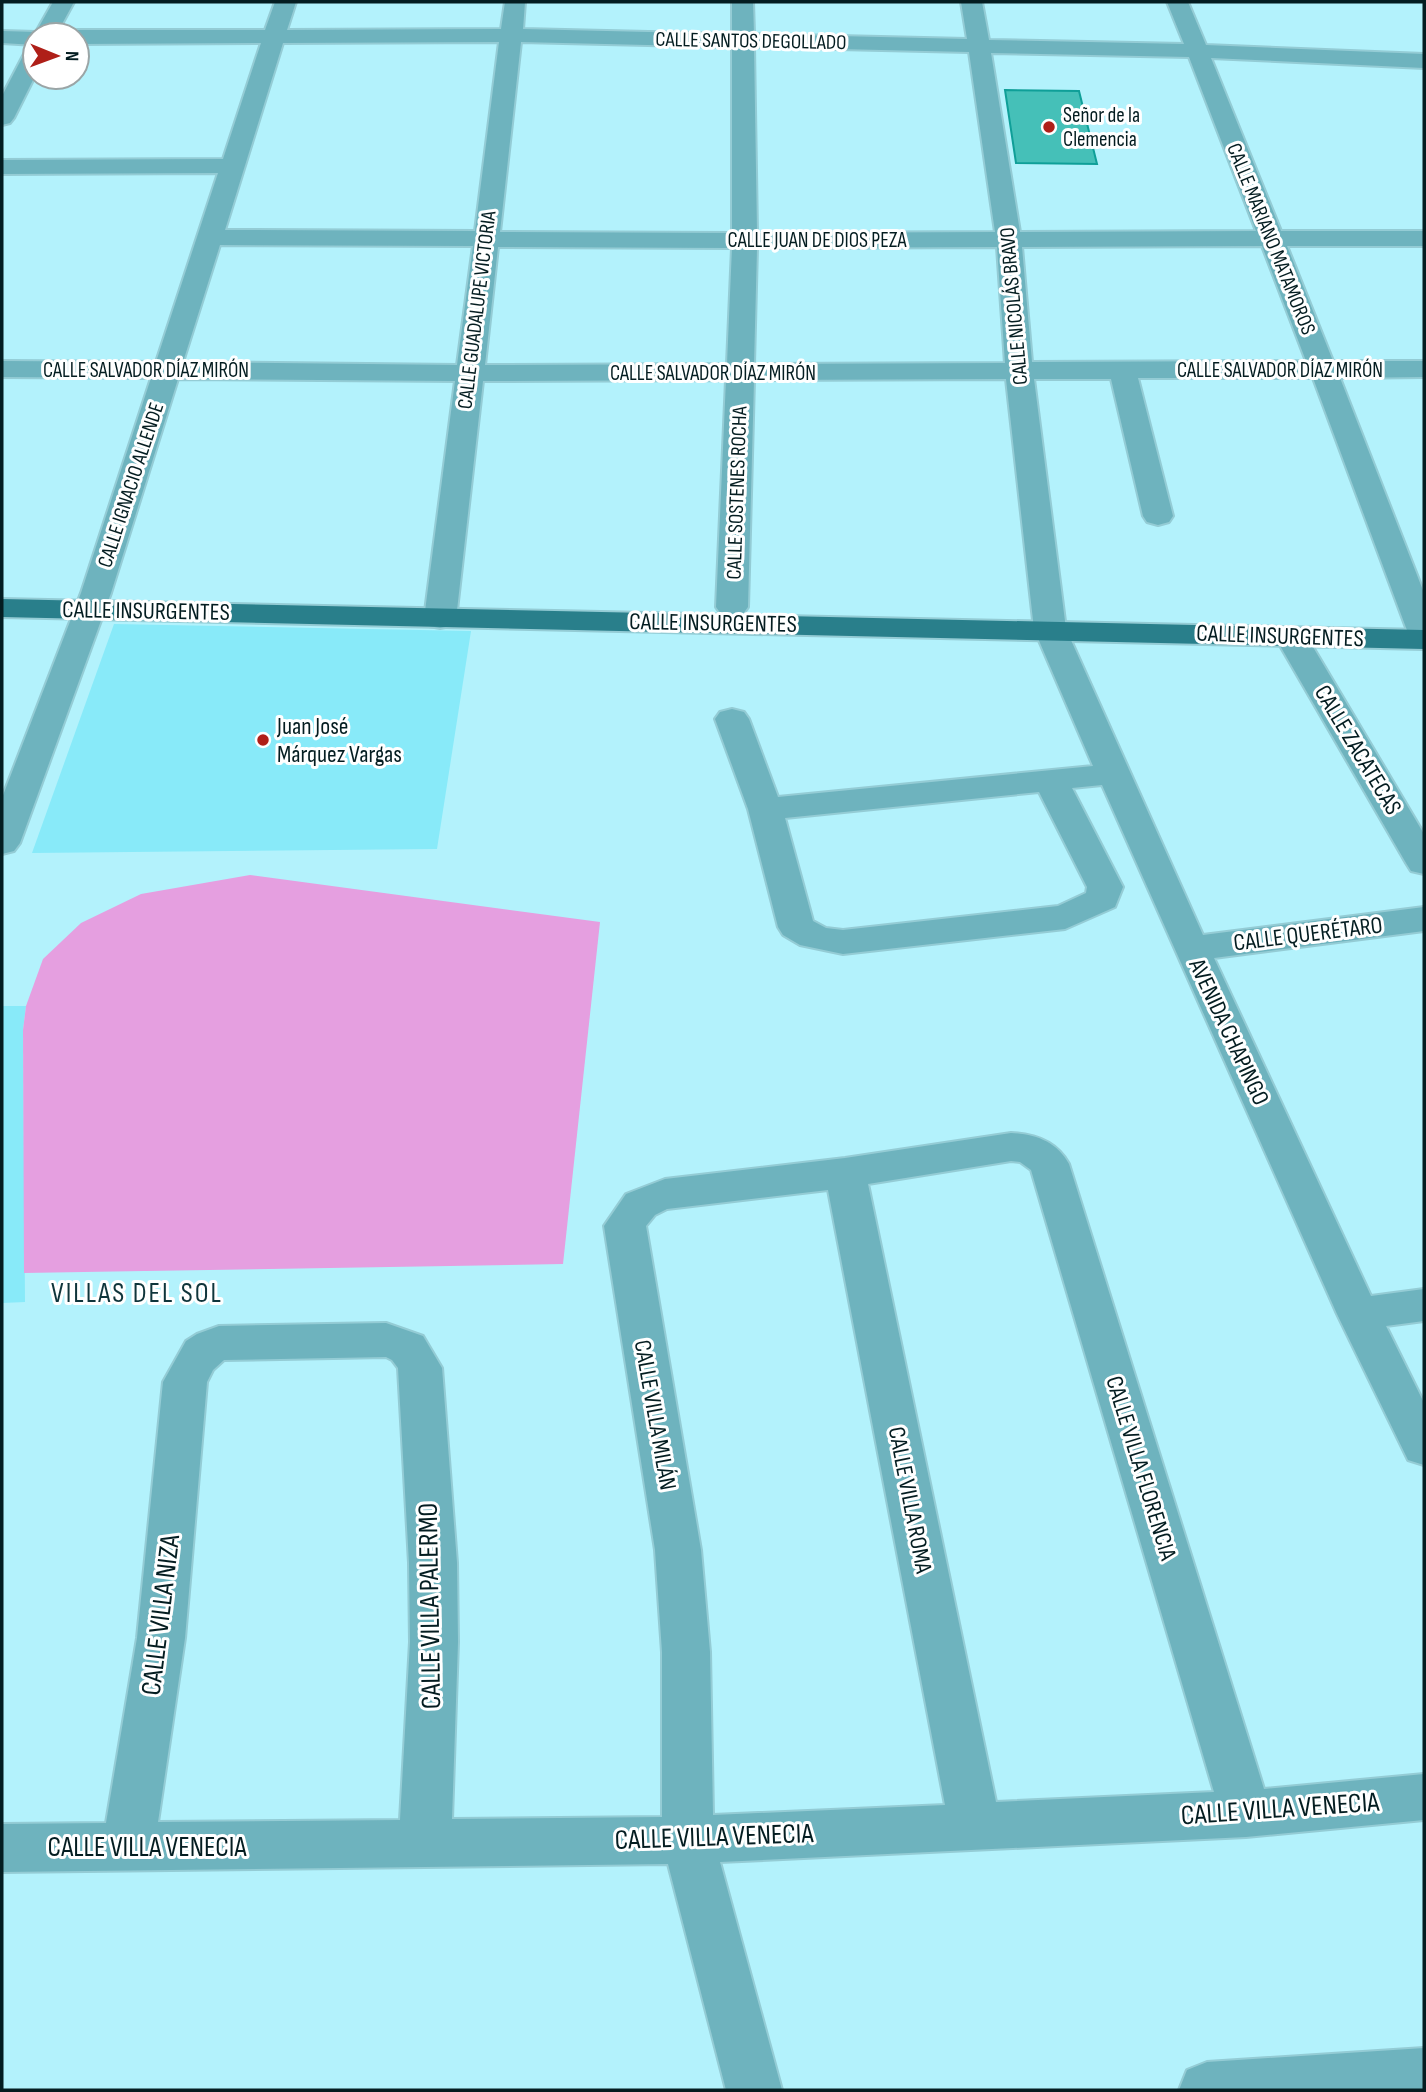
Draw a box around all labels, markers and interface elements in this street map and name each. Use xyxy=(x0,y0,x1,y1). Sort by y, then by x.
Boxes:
north arrow xyxy=(21,21,91,91)
street label: CALLE SANTOS DEGOLLADO xyxy=(655,27,847,55)
text: N xyxy=(60,51,83,62)
place label: Señor de la Clemencia xyxy=(1063,103,1140,152)
marker: Señor de la Clemencia xyxy=(1041,119,1057,135)
street label: CALLE MARIANO MATAMOROS xyxy=(1221,140,1321,338)
street label: CALLE GUADALUPE VICTORIA xyxy=(452,209,502,410)
street label: CALLE NICOLÁS BRAVO xyxy=(995,226,1033,386)
street label: CALLE JUAN DE DIOS PEZA xyxy=(728,228,908,253)
street label: CALLE SALVADOR DÍAZ MIRÓN xyxy=(43,358,249,383)
street label: CALLE SALVADOR DÍAZ MIRÓN xyxy=(1177,358,1383,383)
street label: CALLE SALVADOR DÍAZ MIRÓN xyxy=(610,361,816,386)
street label: CALLE IGNACIO ALLENDE xyxy=(93,399,169,571)
street label: CALLE SOSTENES ROCHA xyxy=(721,405,753,580)
street label: CALLE INSURGENTES xyxy=(62,595,230,627)
street label: CALLE INSURGENTES xyxy=(629,607,797,639)
street label: CALLE INSURGENTES xyxy=(1196,619,1364,653)
street label: CALLE ZACATECAS xyxy=(1308,680,1408,820)
place label: Juan José Márquez Vargas xyxy=(276,712,402,769)
marker: Juan José Márquez Vargas xyxy=(255,732,271,748)
street label: CALLE QUERÉTARO xyxy=(1232,910,1384,958)
street label: AVENIDA CHAPINGO xyxy=(1182,953,1276,1110)
district label: VILLAS DEL SOL xyxy=(51,1277,223,1310)
street label: CALLE VILLA MILÁN xyxy=(628,1338,682,1492)
street label: CALLE VILLA FLORENCIA xyxy=(1099,1372,1183,1564)
street label: CALLE VILLA ROMA xyxy=(882,1424,939,1576)
street label: CALLE VILLA PALERMO xyxy=(412,1503,448,1709)
street label: CALLE VILLA NIZA xyxy=(135,1532,187,1697)
street label: CALLE VILLA VENECIA xyxy=(1180,1786,1381,1832)
street label: CALLE VILLA VENECIA xyxy=(614,1817,815,1857)
street label: CALLE VILLA VENECIA xyxy=(48,1831,247,1864)

